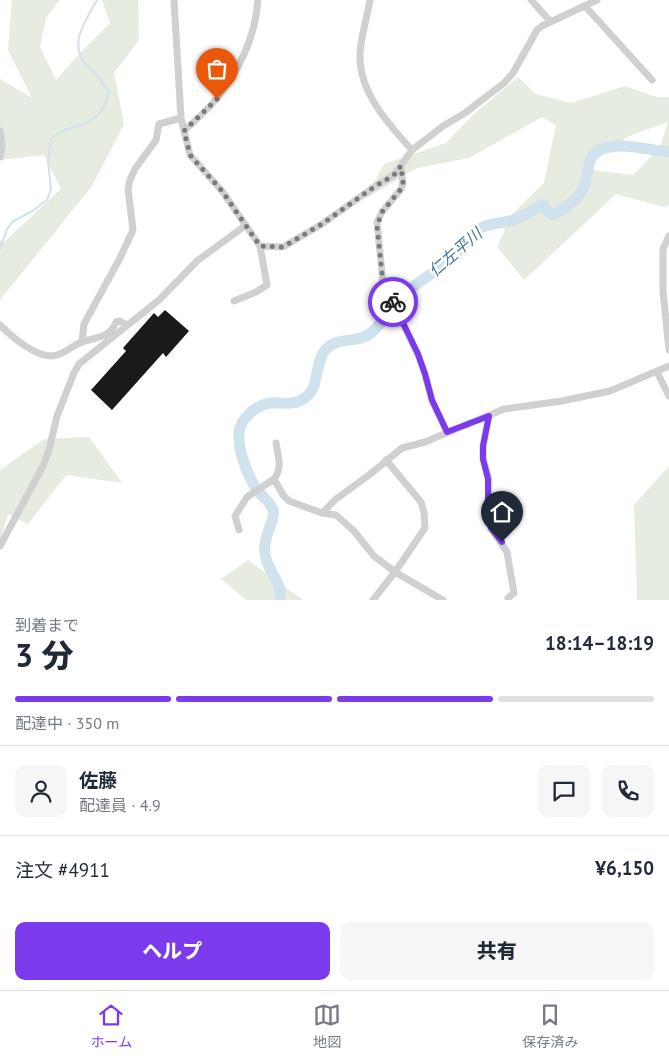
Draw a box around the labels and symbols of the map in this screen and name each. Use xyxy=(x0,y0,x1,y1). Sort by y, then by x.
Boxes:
pin xyxy=(196,48,238,99)
water label: 仁左平川 xyxy=(424,222,487,281)
courier xyxy=(368,277,418,327)
pin xyxy=(481,491,523,542)

